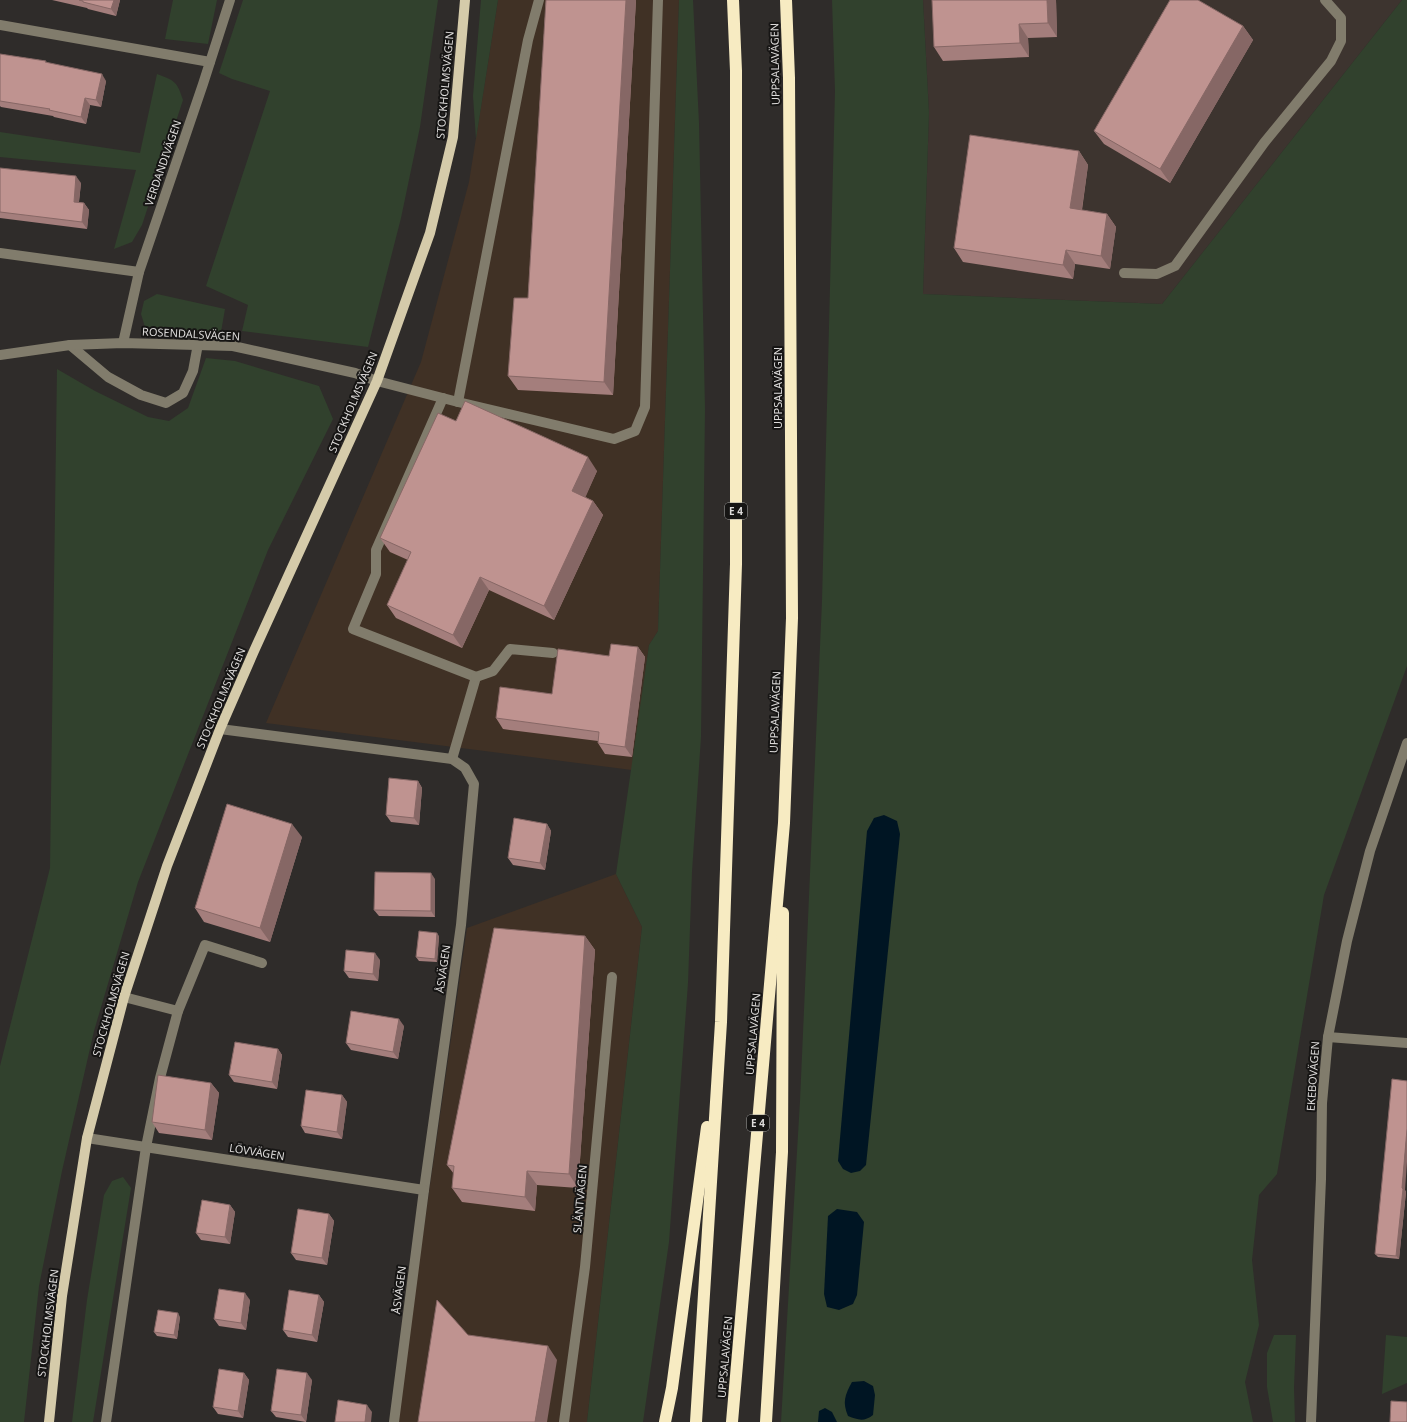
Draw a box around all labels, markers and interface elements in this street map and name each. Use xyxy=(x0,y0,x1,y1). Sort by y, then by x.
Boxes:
street label: UPPSALAVÄGEN xyxy=(766,23,783,105)
street label: STOCKHOLMSVÄGEN xyxy=(432,30,457,140)
street label: VERDANDIVÄGEN xyxy=(141,118,184,208)
street label: ROSENDALSVÄGEN xyxy=(142,323,240,344)
street label: UPPSALAVÄGEN xyxy=(770,347,785,429)
street label: STOCKHOLMSVÄGEN xyxy=(324,349,381,455)
road number: E 4 xyxy=(725,503,747,519)
street label: STOCKHOLMSVÄGEN xyxy=(192,645,249,751)
street label: UPPSALAVÄGEN xyxy=(766,671,783,753)
street label: ÅSVÄGEN xyxy=(432,944,453,994)
street label: STOCKHOLMSVÄGEN xyxy=(88,950,133,1058)
street label: UPPSALAVÄGEN xyxy=(741,992,764,1076)
street label: EKEBOVÄGEN xyxy=(1303,1040,1322,1111)
road number: E 4 xyxy=(747,1115,769,1131)
street label: LÖVVÄGEN xyxy=(228,1140,286,1163)
street label: SLÄNTVÄGEN xyxy=(569,1164,590,1234)
street label: ÅSVÄGEN xyxy=(388,1265,409,1315)
street label: STOCKHOLMSVÄGEN xyxy=(33,1268,62,1378)
street label: UPPSALAVÄGEN xyxy=(713,1315,736,1399)

